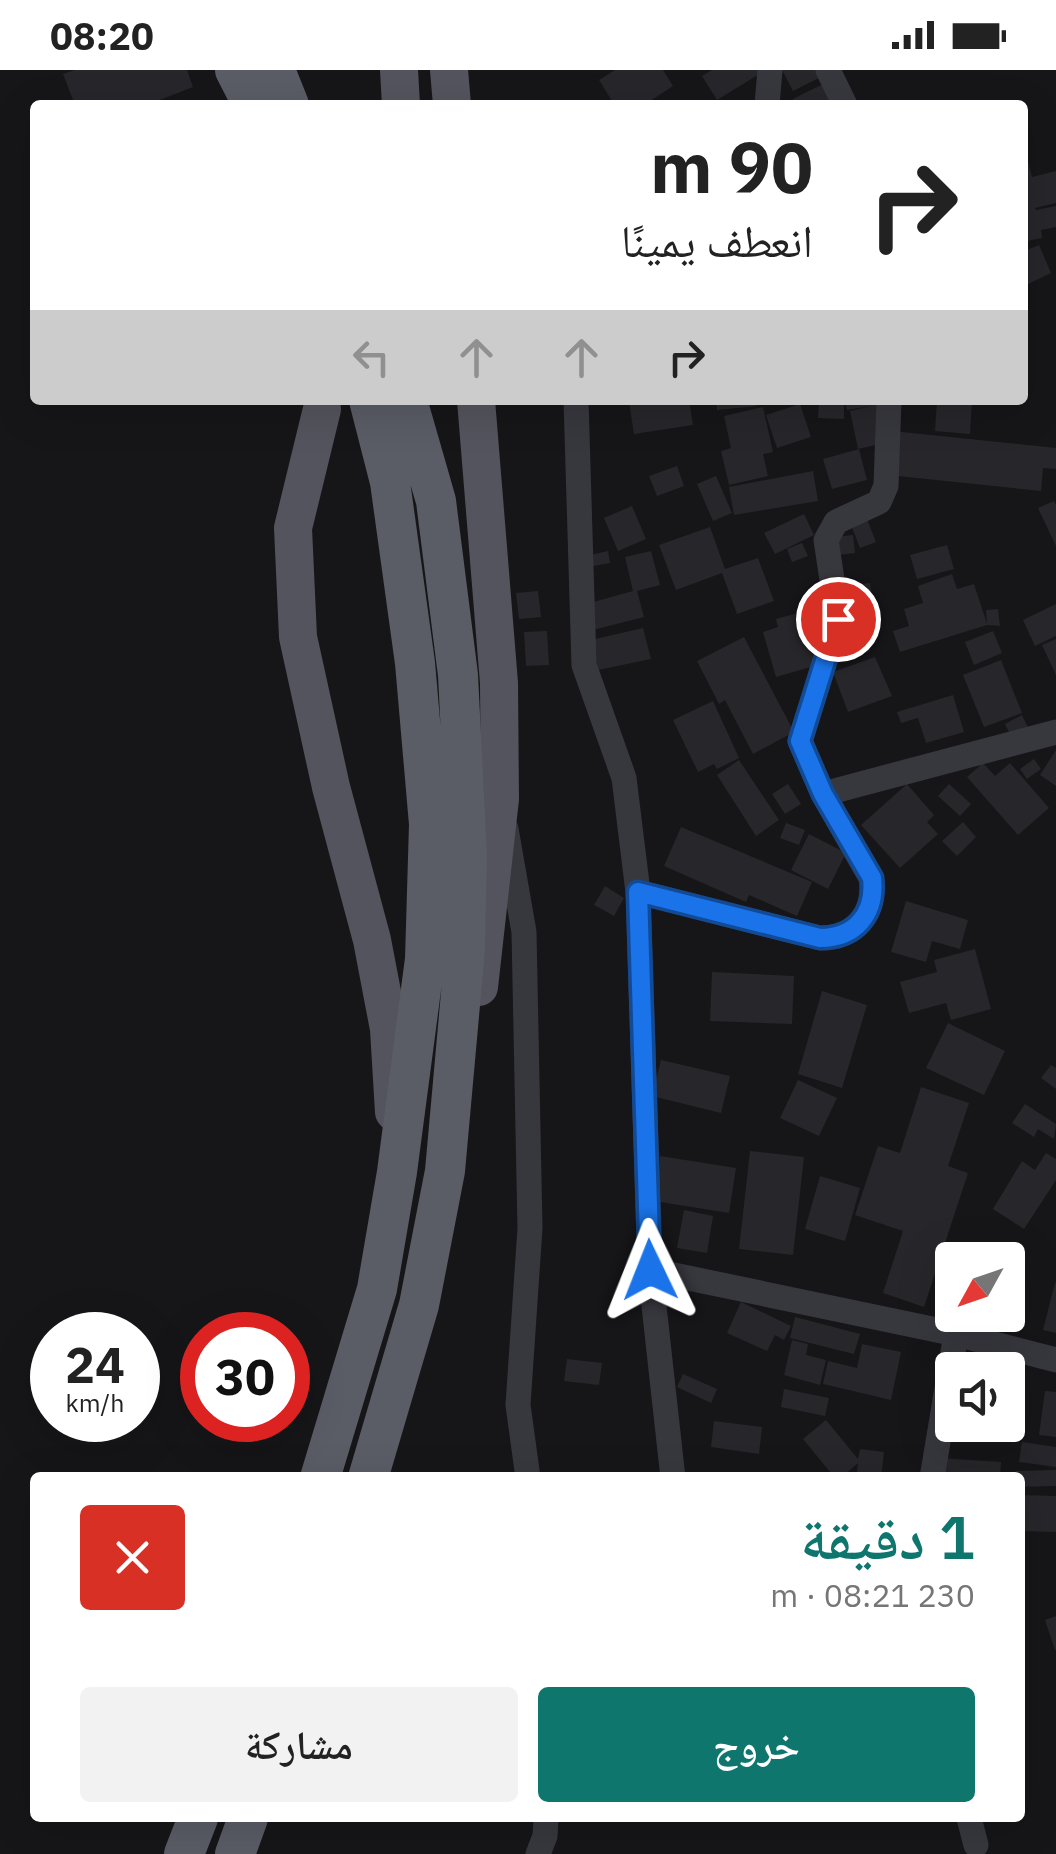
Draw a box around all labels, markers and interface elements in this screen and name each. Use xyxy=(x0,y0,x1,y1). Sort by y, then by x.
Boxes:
text: 08:20 xyxy=(50,11,154,60)
text: 90 m xyxy=(650,121,813,212)
icon: right xyxy=(848,140,978,270)
text: انعطف يمينًا xyxy=(621,211,813,269)
icon: left xyxy=(344,330,399,385)
icon: ahead xyxy=(449,330,504,385)
icon: ahead xyxy=(554,330,609,385)
icon: right xyxy=(659,330,714,385)
pin xyxy=(796,577,881,662)
icon: arrive xyxy=(811,592,866,647)
position arrow xyxy=(598,1218,702,1322)
north arrow xyxy=(935,1242,1025,1332)
map controls xyxy=(935,1242,1025,1442)
speed limit sign: 30 xyxy=(180,1312,310,1442)
text: 24 xyxy=(65,1332,125,1397)
button: sound xyxy=(935,1352,1025,1442)
text: km/h xyxy=(66,1386,124,1419)
text: 1 دقيقة xyxy=(800,1497,975,1576)
button: close xyxy=(80,1505,185,1610)
text: 230 m · 08:21 xyxy=(770,1574,975,1616)
button: مشاركة xyxy=(80,1687,518,1802)
button: خروج xyxy=(538,1687,975,1802)

